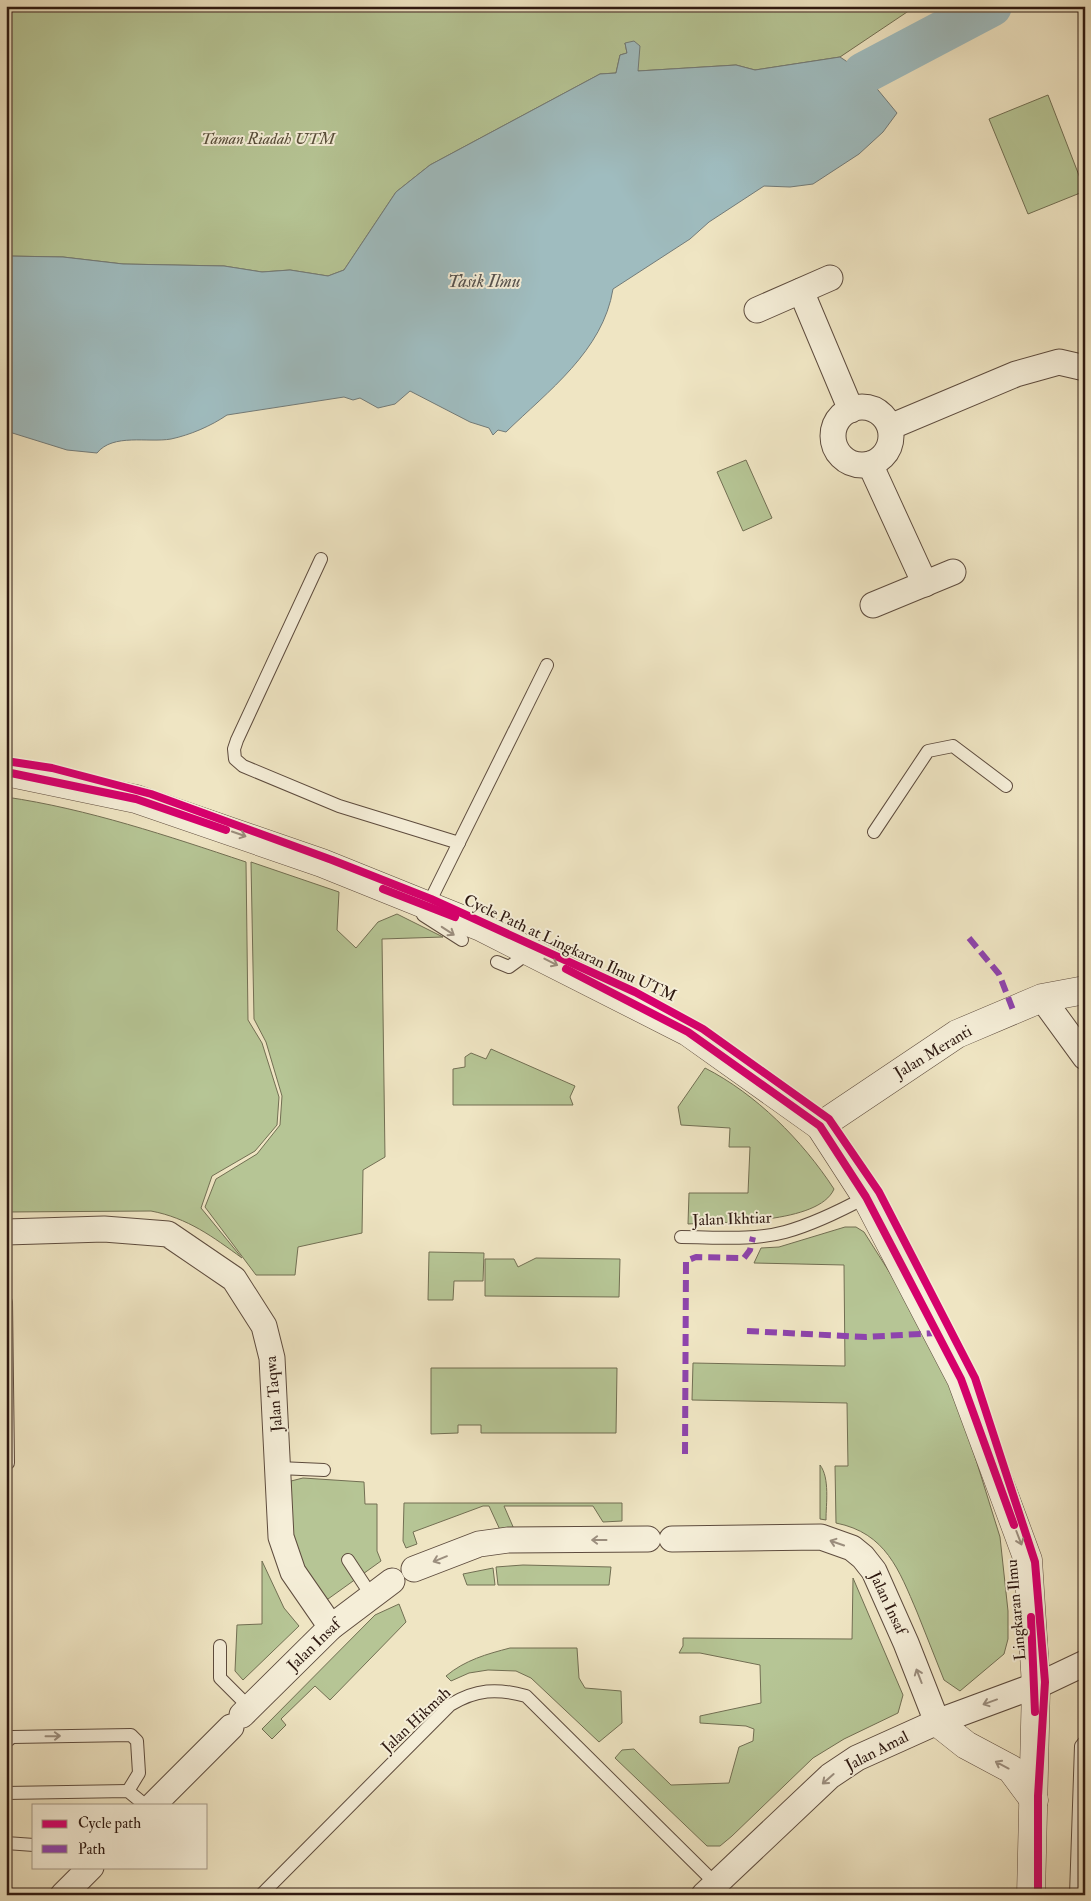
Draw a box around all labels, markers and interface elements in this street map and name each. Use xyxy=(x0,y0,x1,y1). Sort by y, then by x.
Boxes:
park label: Taman Riadah UTM xyxy=(201,129,336,149)
water label: Tasik Ilmu xyxy=(448,270,521,293)
one-way arrow xyxy=(231,830,247,840)
street label: Cycle Path at Lingkaran Ilmu UTM xyxy=(461,890,679,1006)
one-way arrow xyxy=(440,926,454,936)
one-way arrow xyxy=(543,958,558,967)
street label: Jalan Meranti xyxy=(890,1021,976,1084)
street label: Jalan Ikhtiar xyxy=(691,1208,772,1231)
street label: Jalan Taqwa xyxy=(261,1355,288,1434)
one-way arrow xyxy=(1015,1530,1024,1545)
one-way arrow xyxy=(592,1535,608,1545)
one-way arrow xyxy=(829,1537,845,1547)
one-way arrow xyxy=(433,1555,448,1564)
street label: Lingkaran Ilmu xyxy=(1002,1559,1030,1661)
street label: Jalan Insaf xyxy=(863,1568,912,1641)
street label: Jalan Insaf xyxy=(282,1613,348,1677)
one-way arrow xyxy=(914,1669,923,1685)
street label: Jalan Hikmah xyxy=(376,1682,456,1759)
one-way arrow xyxy=(983,1698,998,1707)
street label: Jalan Amal xyxy=(841,1727,912,1777)
one-way arrow xyxy=(44,1731,60,1741)
one-way arrow xyxy=(995,1759,1010,1769)
one-way arrow xyxy=(822,1773,835,1784)
legend xyxy=(32,1804,208,1868)
text: Cycle path xyxy=(78,1814,141,1834)
text: Path xyxy=(78,1840,105,1859)

